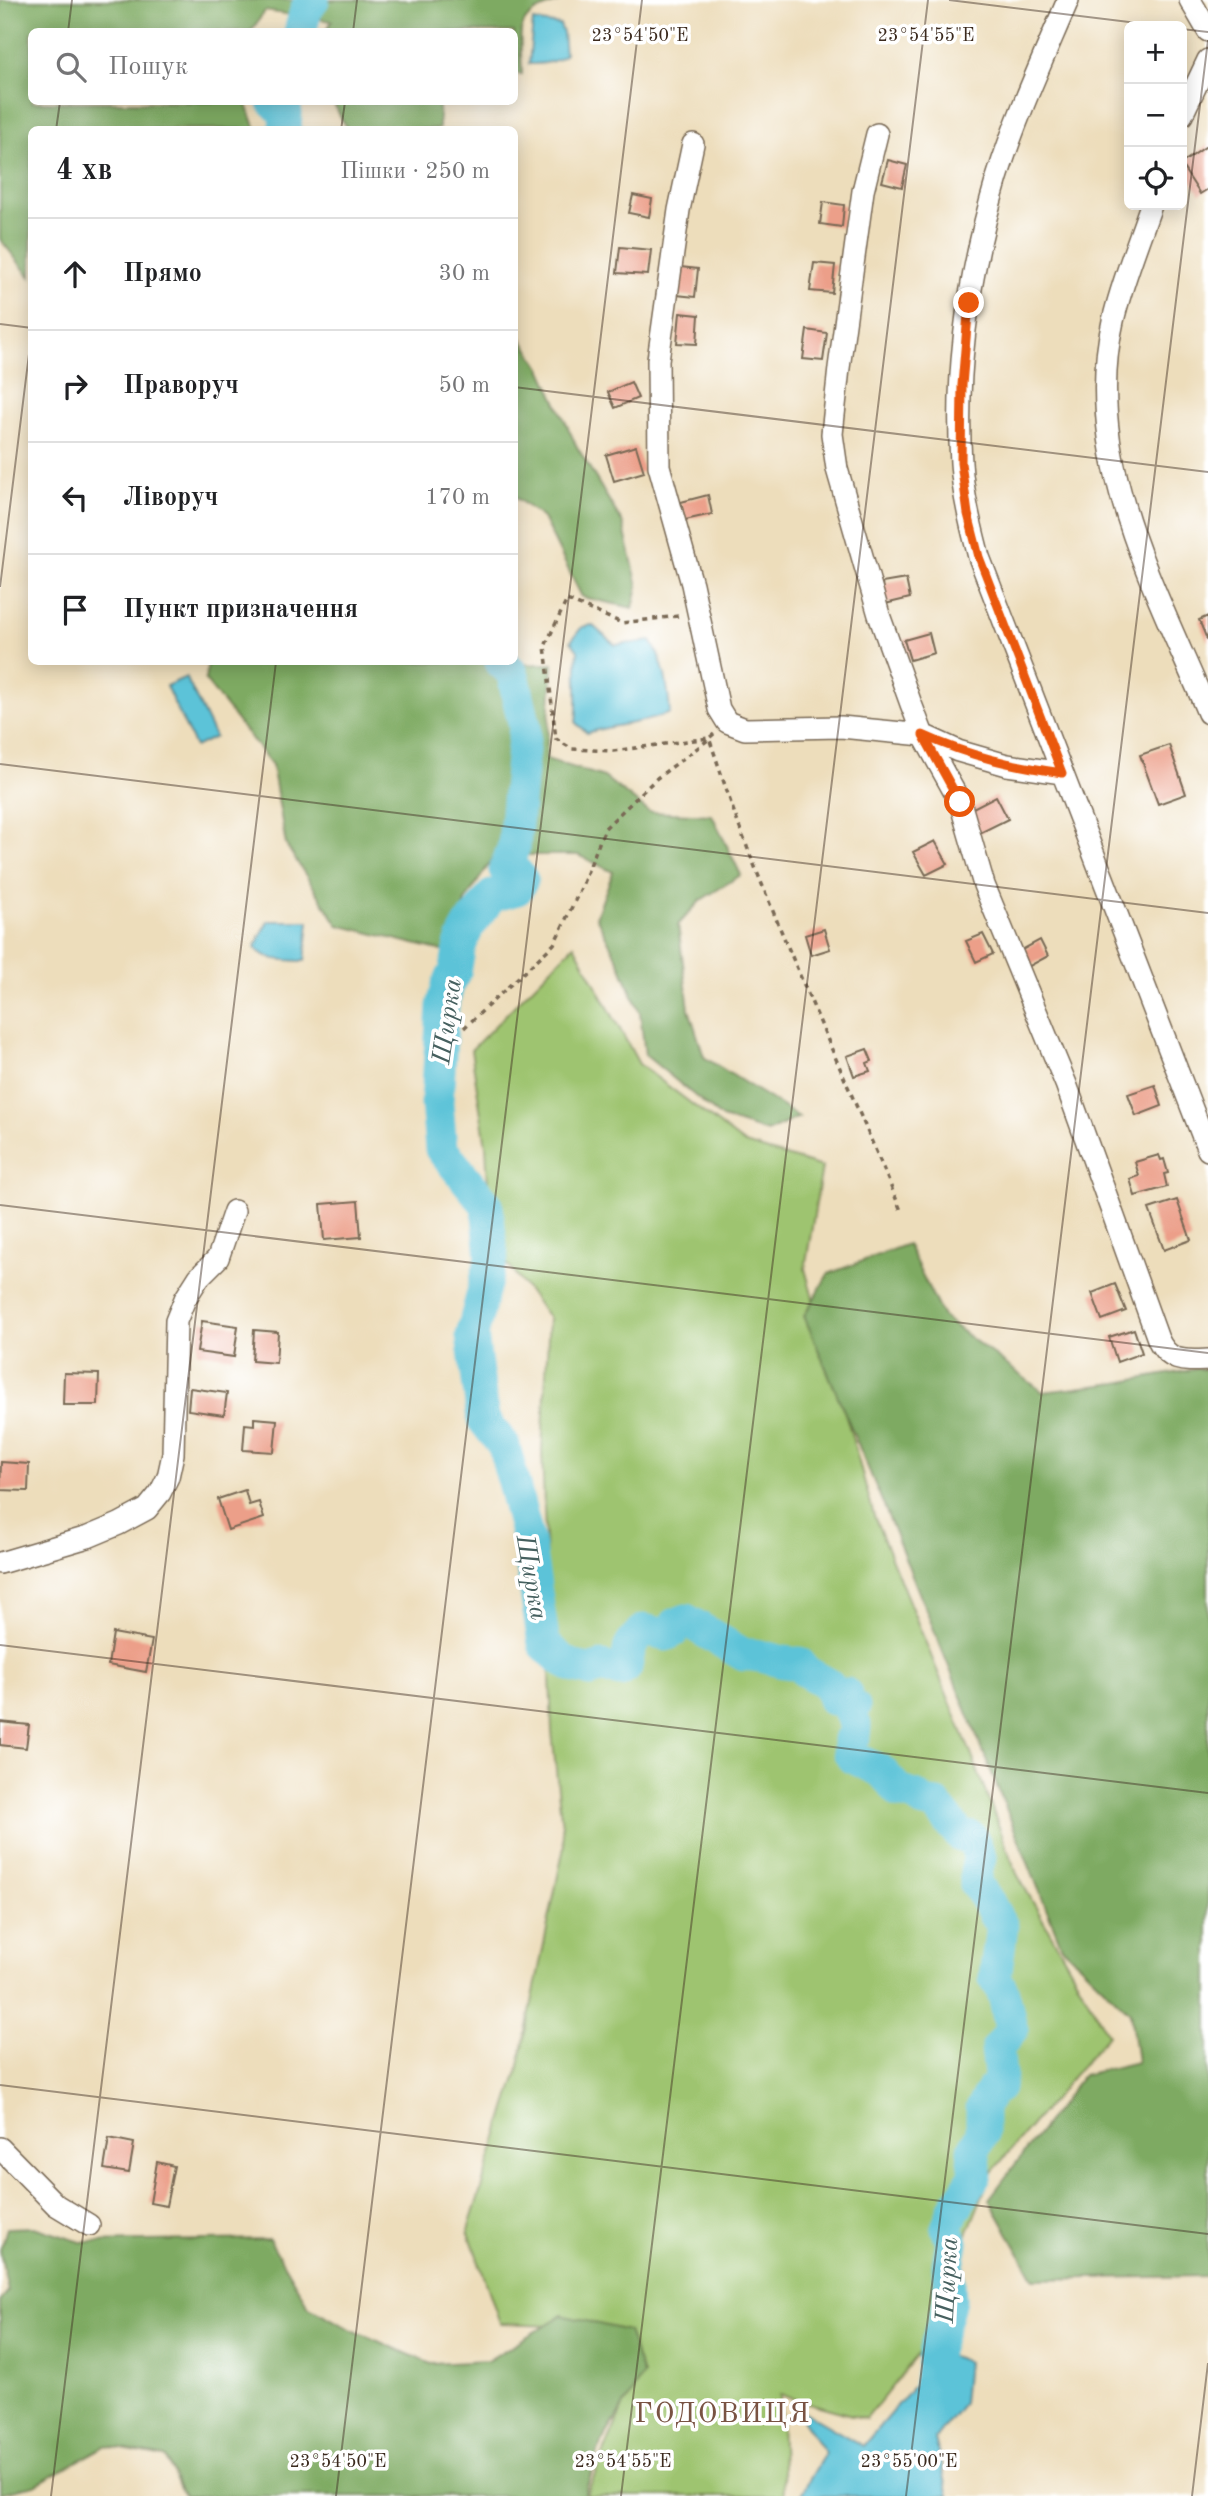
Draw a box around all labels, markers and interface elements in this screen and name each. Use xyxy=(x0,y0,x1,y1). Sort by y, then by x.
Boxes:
map controls xyxy=(1124,21,1187,210)
button: + xyxy=(1124,21,1187,84)
text: 23°54'50"E xyxy=(592,27,688,45)
text: 23°54'55"E xyxy=(878,27,974,45)
search box xyxy=(28,28,518,105)
icon: search xyxy=(52,48,90,86)
text: Пошук xyxy=(108,54,188,80)
button: − xyxy=(1124,84,1187,147)
button: locate xyxy=(1124,147,1187,210)
text: 4 хв xyxy=(56,156,112,186)
text: Пішки · 250 m xyxy=(340,160,490,183)
icon: ahead xyxy=(56,255,94,293)
text: Прямо xyxy=(123,261,202,287)
text: 30 m xyxy=(439,262,490,285)
route end xyxy=(953,287,984,318)
icon: right xyxy=(56,367,94,405)
text: Праворуч xyxy=(123,373,239,399)
text: 50 m xyxy=(439,374,490,397)
icon: left xyxy=(56,479,94,517)
text: Ліворуч xyxy=(123,485,218,511)
text: 170 m xyxy=(425,486,490,509)
icon: arrive xyxy=(56,591,94,629)
text: Пункт призначення xyxy=(123,597,358,623)
route start xyxy=(944,786,975,817)
water label: Щирка xyxy=(429,977,467,1067)
water label: Щирка xyxy=(511,1531,551,1622)
water label: Щирка xyxy=(933,2236,963,2325)
district label: ГОДОВИЦЯ xyxy=(634,2401,812,2429)
text: 23°54'50"E xyxy=(290,2453,386,2471)
text: 23°54'55"E xyxy=(575,2453,671,2471)
text: 23°55'00"E xyxy=(861,2453,957,2471)

